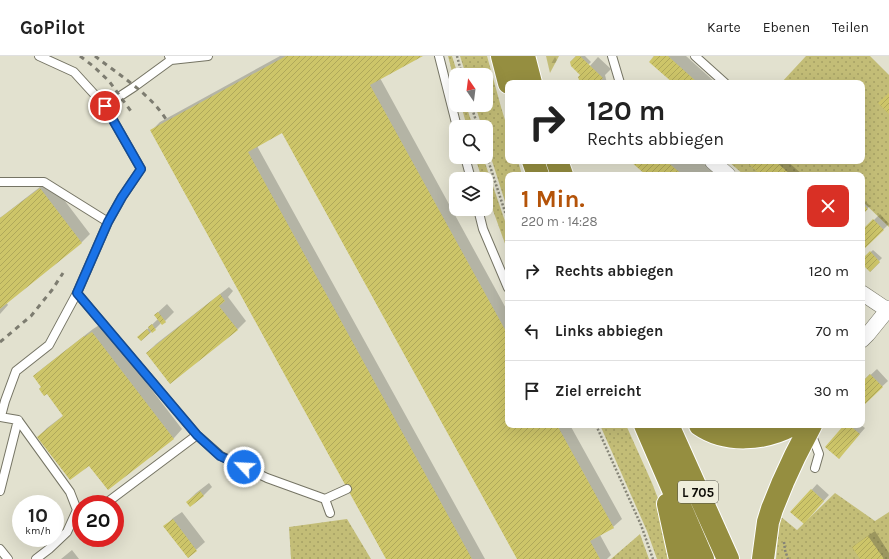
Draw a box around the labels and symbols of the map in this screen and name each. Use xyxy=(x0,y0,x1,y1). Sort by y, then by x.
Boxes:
north arrow xyxy=(449,68,493,112)
pin xyxy=(88,89,122,123)
position arrow xyxy=(223,446,265,488)
road number: L 705 xyxy=(678,481,718,503)
speed limit sign: 20 xyxy=(72,495,124,547)

